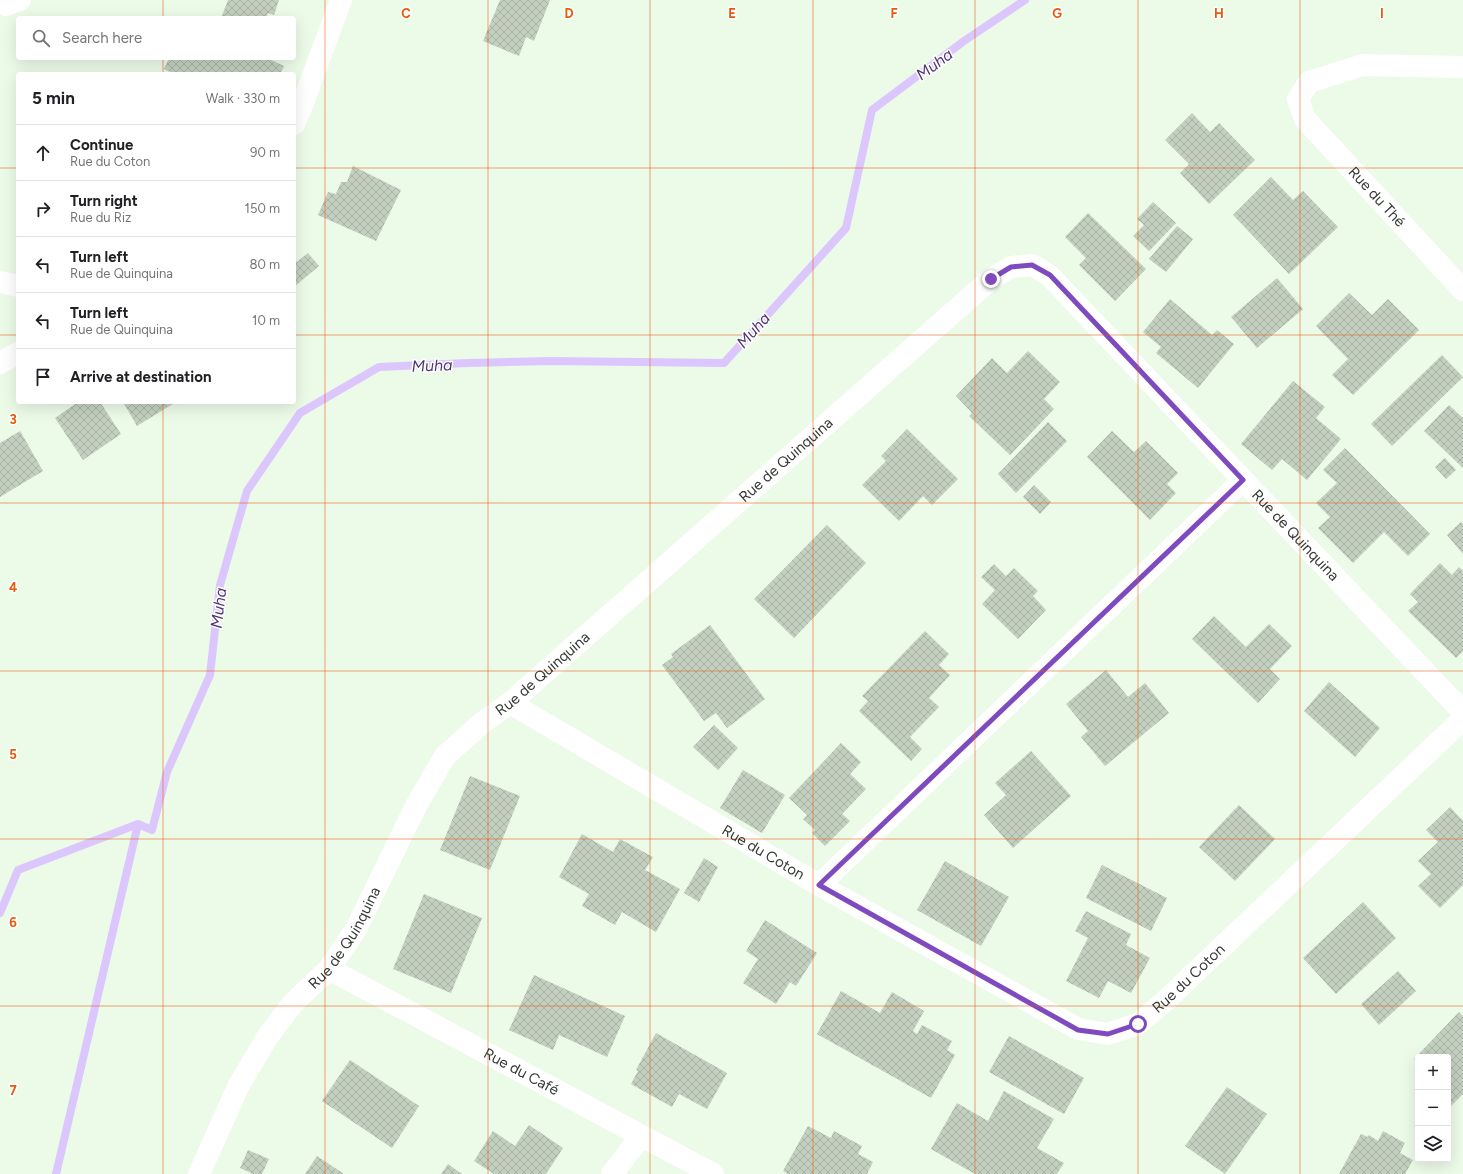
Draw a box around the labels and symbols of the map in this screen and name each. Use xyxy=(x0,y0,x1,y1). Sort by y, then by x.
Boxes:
text: C xyxy=(401,6,411,21)
text: D xyxy=(564,6,574,21)
text: E xyxy=(728,6,736,21)
text: F xyxy=(890,6,898,21)
text: G xyxy=(1052,6,1062,21)
text: H xyxy=(1214,6,1224,21)
text: I xyxy=(1380,6,1384,21)
water label: Muha xyxy=(912,45,956,84)
street label: Rue du Thé xyxy=(1345,163,1409,231)
route end xyxy=(982,270,1000,288)
water label: Muha xyxy=(733,309,774,352)
water label: Muha xyxy=(411,355,453,376)
text: 3 xyxy=(9,412,17,427)
street label: Rue de Quinquina xyxy=(735,414,836,506)
street label: Rue de Quinquina xyxy=(1248,486,1343,584)
text: 4 xyxy=(9,580,17,595)
water label: Muha xyxy=(207,587,230,629)
street label: Rue de Quinquina xyxy=(492,628,593,719)
text: 5 xyxy=(9,747,17,762)
street label: Rue du Coton xyxy=(719,821,808,884)
street label: Rue de Quinquina xyxy=(305,884,384,993)
text: 6 xyxy=(9,915,17,930)
street label: Rue du Coton xyxy=(1149,940,1229,1017)
route start xyxy=(1129,1015,1147,1033)
street label: Rue du Café xyxy=(481,1044,562,1099)
text: 7 xyxy=(9,1083,17,1098)

